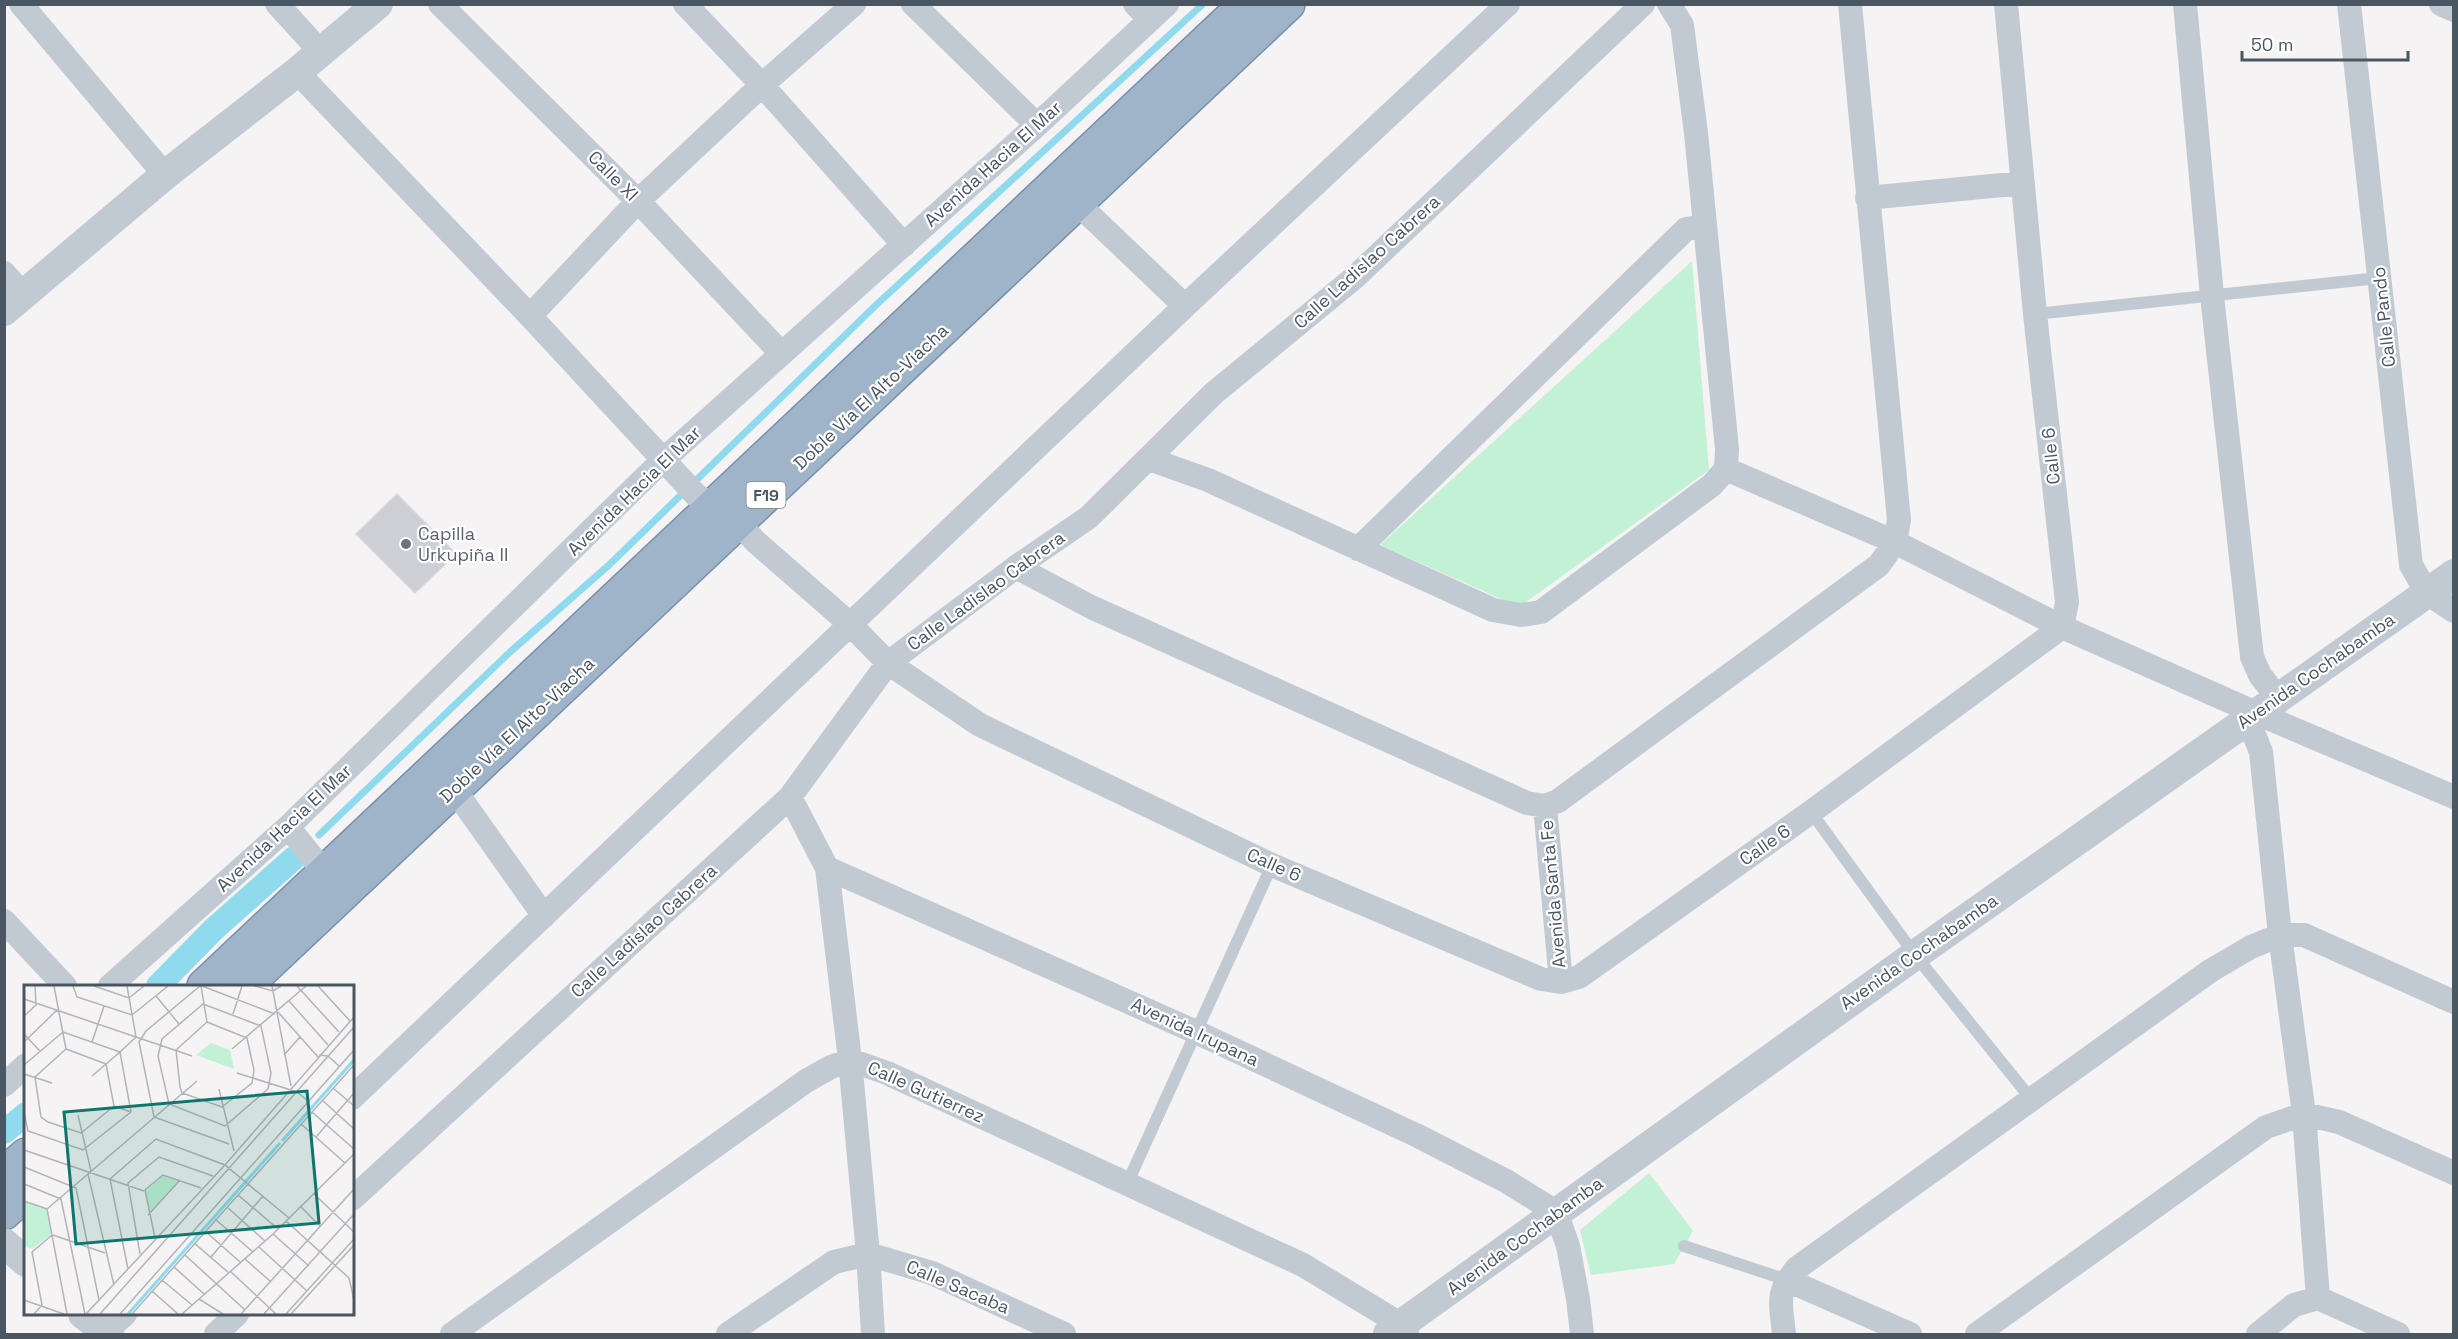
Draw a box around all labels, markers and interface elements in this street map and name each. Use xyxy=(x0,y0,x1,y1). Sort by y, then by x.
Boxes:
scale bar xyxy=(2242,24,2408,62)
text: 50 m xyxy=(2251,33,2293,56)
street label: Avenida Hacia El Mar xyxy=(919,96,1066,231)
street label: Calle XI xyxy=(583,146,643,206)
street label: Calle Ladislao Cabrera xyxy=(1289,190,1445,333)
street label: Calle Pando xyxy=(2367,266,2400,368)
street label: Doble Vía El Alto-Viacha xyxy=(788,319,953,474)
street label: Avenida Hacia El Mar xyxy=(562,421,705,560)
street label: Calle 6 xyxy=(2036,426,2065,486)
road number: F19 xyxy=(746,482,786,508)
place label: Capilla Urkupiña II xyxy=(418,522,508,566)
street label: Calle Ladislao Cabrera xyxy=(902,526,1069,655)
marker: Capilla Urkupiña II xyxy=(399,537,413,551)
street label: Avenida Cochabamba xyxy=(2232,607,2399,734)
street label: Doble Vía El Alto-Viacha xyxy=(434,652,599,807)
street label: Avenida Hacia El Mar xyxy=(211,759,356,896)
street label: Avenida Santa Fe xyxy=(1535,819,1570,969)
street label: Calle 6 xyxy=(1735,819,1795,870)
street label: Calle 6 xyxy=(1243,842,1305,887)
street label: Calle Ladislao Cabrera xyxy=(566,859,722,1002)
street label: Avenida Cochabamba xyxy=(1835,888,2002,1015)
inset map xyxy=(24,985,354,1315)
street label: Avenida Irupana xyxy=(1128,992,1263,1071)
street label: Calle Gutierrez xyxy=(864,1056,988,1128)
street label: Avenida Cochabamba xyxy=(1442,1171,1607,1300)
street label: Calle Sacaba xyxy=(903,1254,1013,1319)

